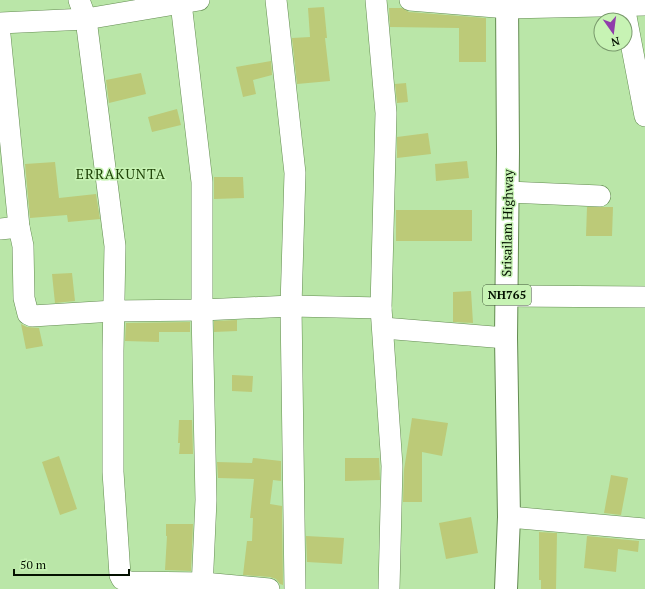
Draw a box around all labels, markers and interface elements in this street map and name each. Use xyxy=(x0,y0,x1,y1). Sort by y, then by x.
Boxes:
north arrow xyxy=(593,12,633,52)
text: N xyxy=(609,34,621,50)
district label: ERRAKUNTA xyxy=(76,164,166,183)
street label: Srisailam Highway xyxy=(497,169,517,277)
road number: NH765 xyxy=(483,285,531,305)
scale bar xyxy=(14,551,129,577)
text: 50 m xyxy=(20,557,47,572)

